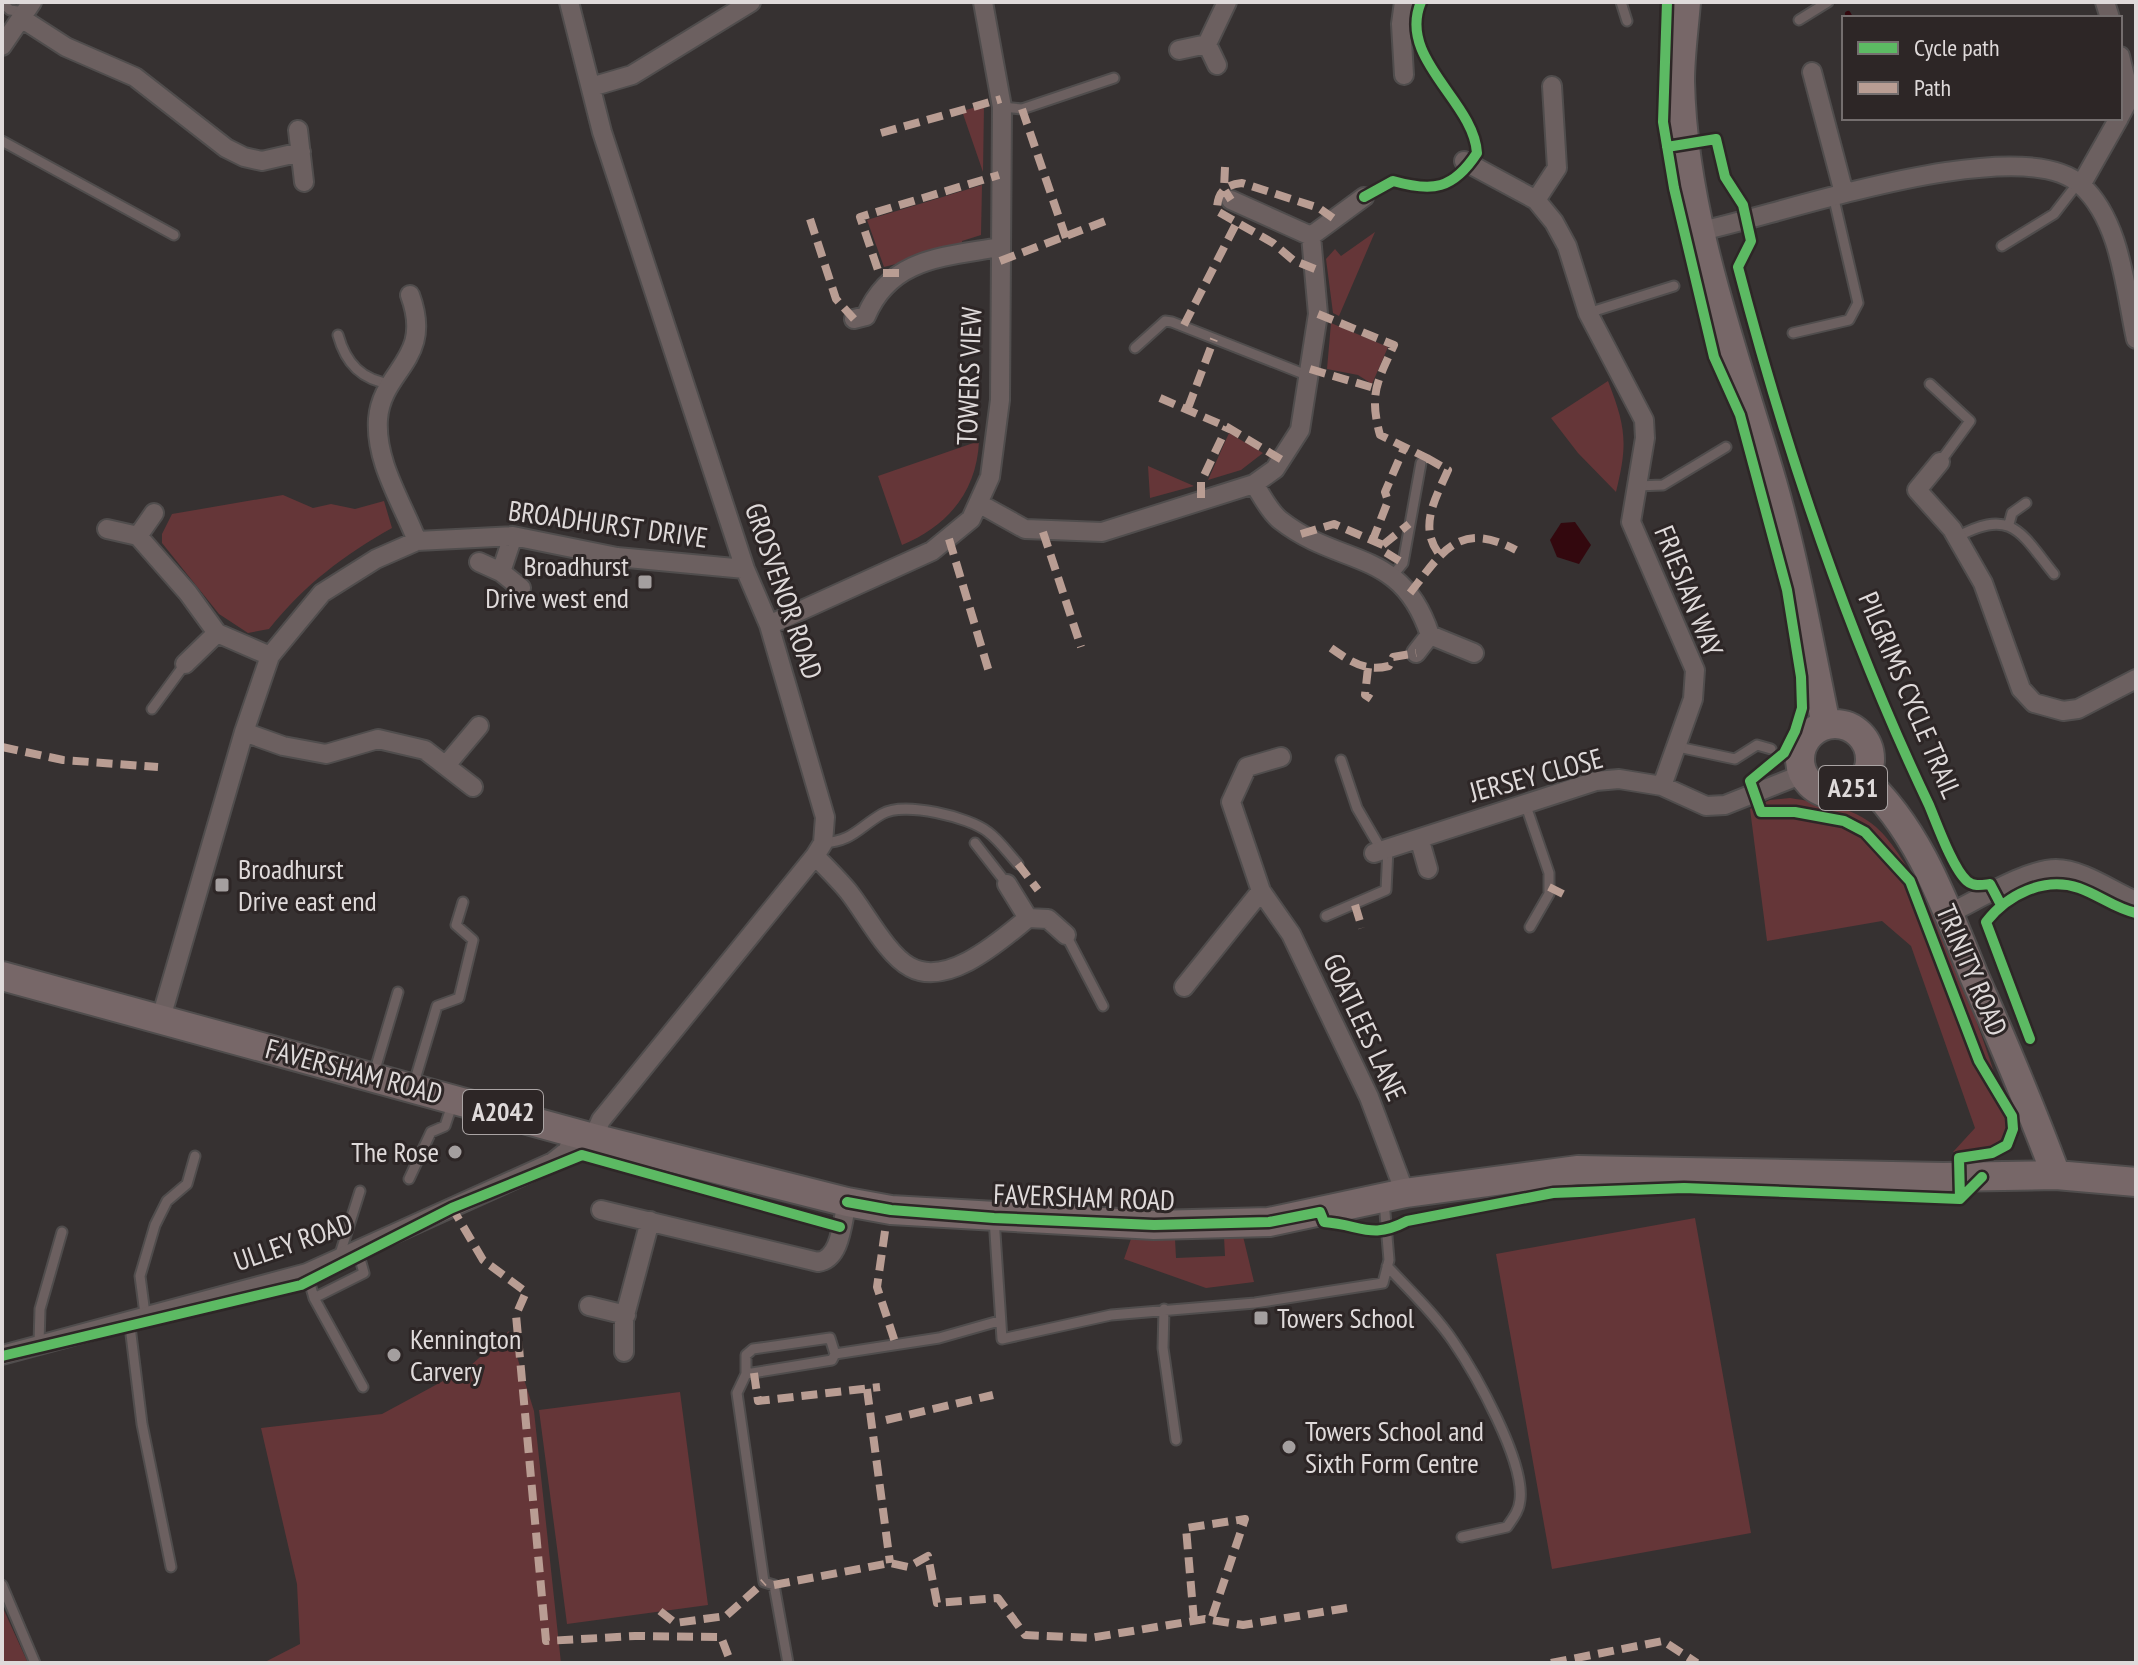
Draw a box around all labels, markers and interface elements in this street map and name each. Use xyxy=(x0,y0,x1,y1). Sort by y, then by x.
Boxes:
legend xyxy=(1842,16,2122,120)
text: Cycle path xyxy=(1914,32,2000,63)
text: Path xyxy=(1914,72,1951,103)
street label: TOWERS VIEW xyxy=(948,306,989,446)
street label: BROADHURST DRIVE xyxy=(506,491,710,556)
street label: GROSVENOR ROAD xyxy=(737,498,832,684)
street label: FRIESIAN WAY xyxy=(1646,520,1733,662)
place label: Broadhurst Drive west end xyxy=(485,547,629,616)
marker: Broadhurst Drive west end xyxy=(636,573,654,591)
street label: PILGRIMS CYCLE TRAIL xyxy=(1850,586,1971,804)
street label: JERSEY CLOSE xyxy=(1464,739,1607,810)
road number: A251 xyxy=(1819,766,1887,810)
place label: Broadhurst Drive east end xyxy=(238,850,377,919)
marker: Broadhurst Drive east end xyxy=(213,876,231,894)
street label: TRINITY ROAD xyxy=(1928,898,2017,1041)
street label: GOATLEES LANE xyxy=(1315,947,1416,1106)
street label: FAVERSHAM ROAD xyxy=(262,1029,447,1112)
road number: A2042 xyxy=(463,1090,543,1134)
place label: The Rose xyxy=(351,1133,439,1170)
marker: The Rose xyxy=(446,1143,464,1161)
street label: FAVERSHAM ROAD xyxy=(993,1175,1175,1218)
street label: ULLEY ROAD xyxy=(229,1204,357,1279)
place label: Towers School xyxy=(1277,1299,1415,1336)
marker: Towers School xyxy=(1252,1309,1270,1327)
place label: Kennington Carvery xyxy=(410,1320,521,1389)
marker: Kennington Carvery xyxy=(385,1346,403,1364)
place label: Towers School and Sixth Form Centre xyxy=(1305,1412,1484,1481)
marker: Towers School and Sixth Form Centre xyxy=(1280,1438,1298,1456)

